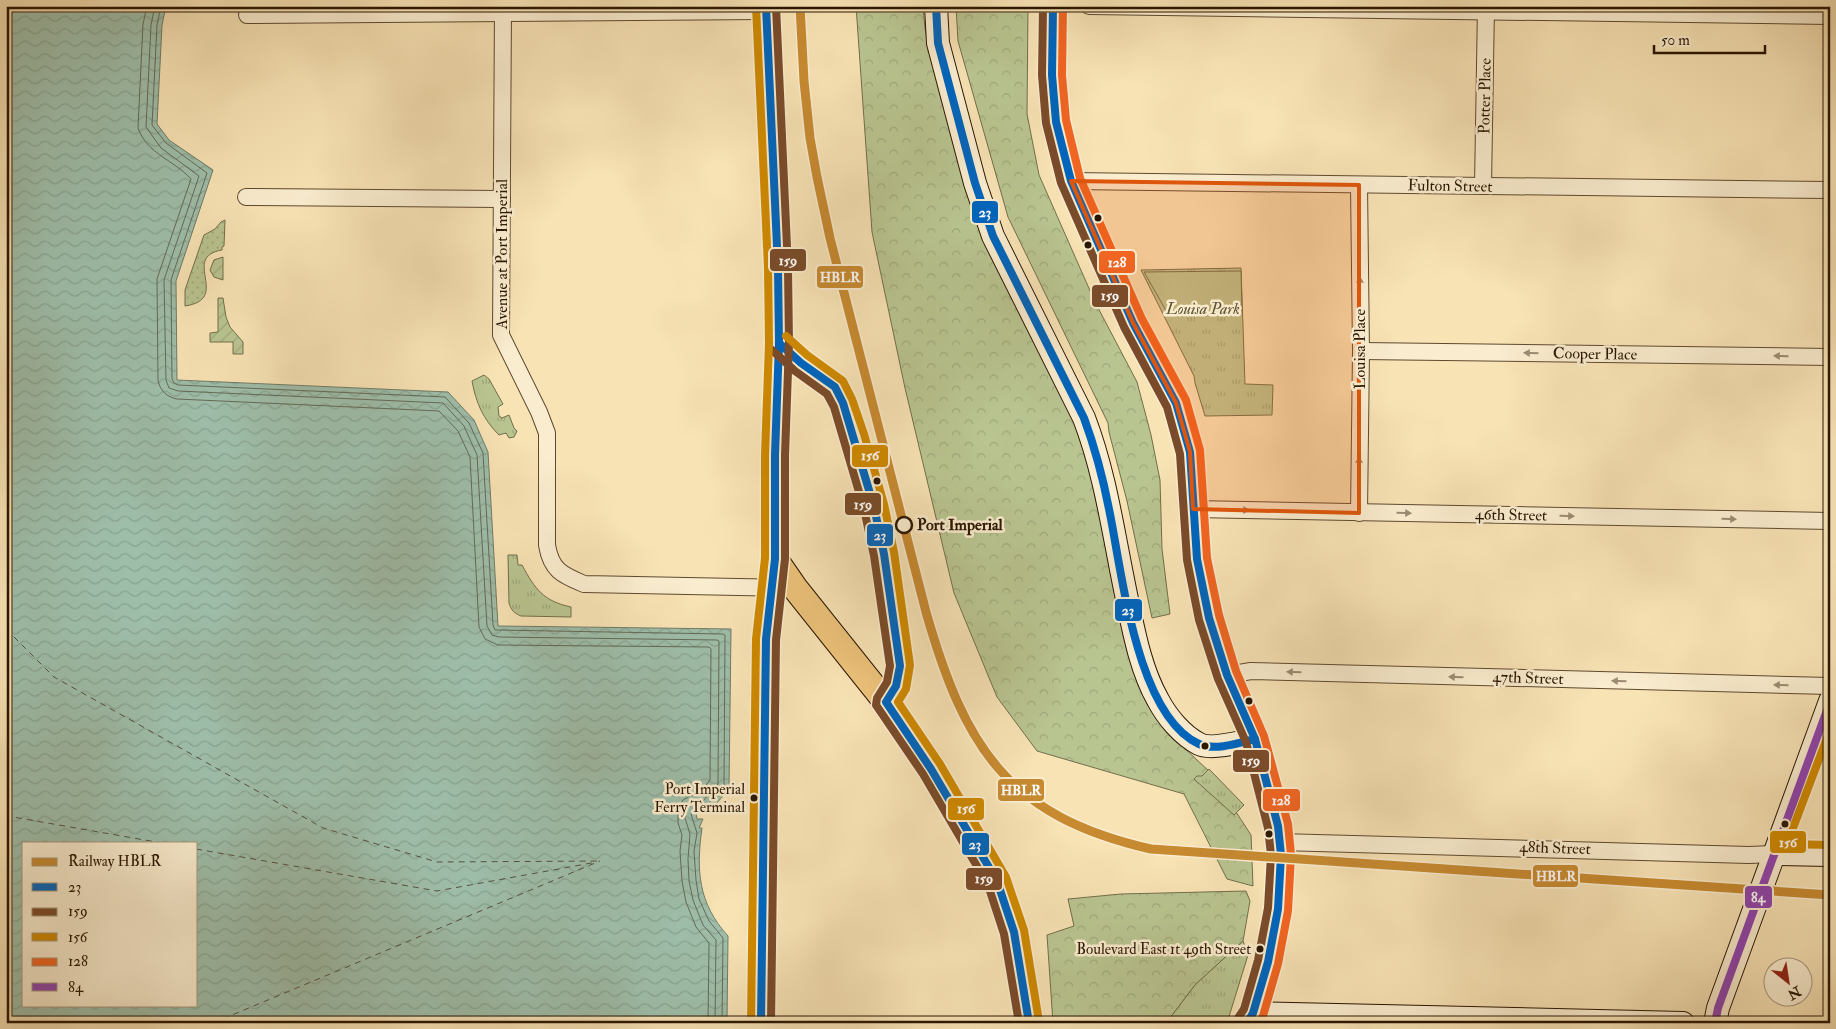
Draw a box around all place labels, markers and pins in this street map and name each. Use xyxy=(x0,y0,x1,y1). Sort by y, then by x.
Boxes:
unlabelled marker xyxy=(1093,213,1103,223)
unlabelled marker xyxy=(1083,240,1093,250)
unlabelled marker xyxy=(872,476,882,486)
place label: Port Imperial xyxy=(917,515,1004,536)
marker: Port Imperial xyxy=(895,516,913,534)
unlabelled marker xyxy=(1244,696,1254,706)
unlabelled marker xyxy=(1200,741,1210,751)
place label: Port Imperial Ferry Terminal xyxy=(654,780,745,817)
marker: Port Imperial Ferry Terminal xyxy=(749,793,759,803)
unlabelled marker xyxy=(1780,819,1790,829)
unlabelled marker xyxy=(1264,829,1274,839)
place label: Boulevard East 1t 49th Street xyxy=(1076,940,1251,959)
marker: Boulevard East 1t 49th Street xyxy=(1255,944,1265,954)

